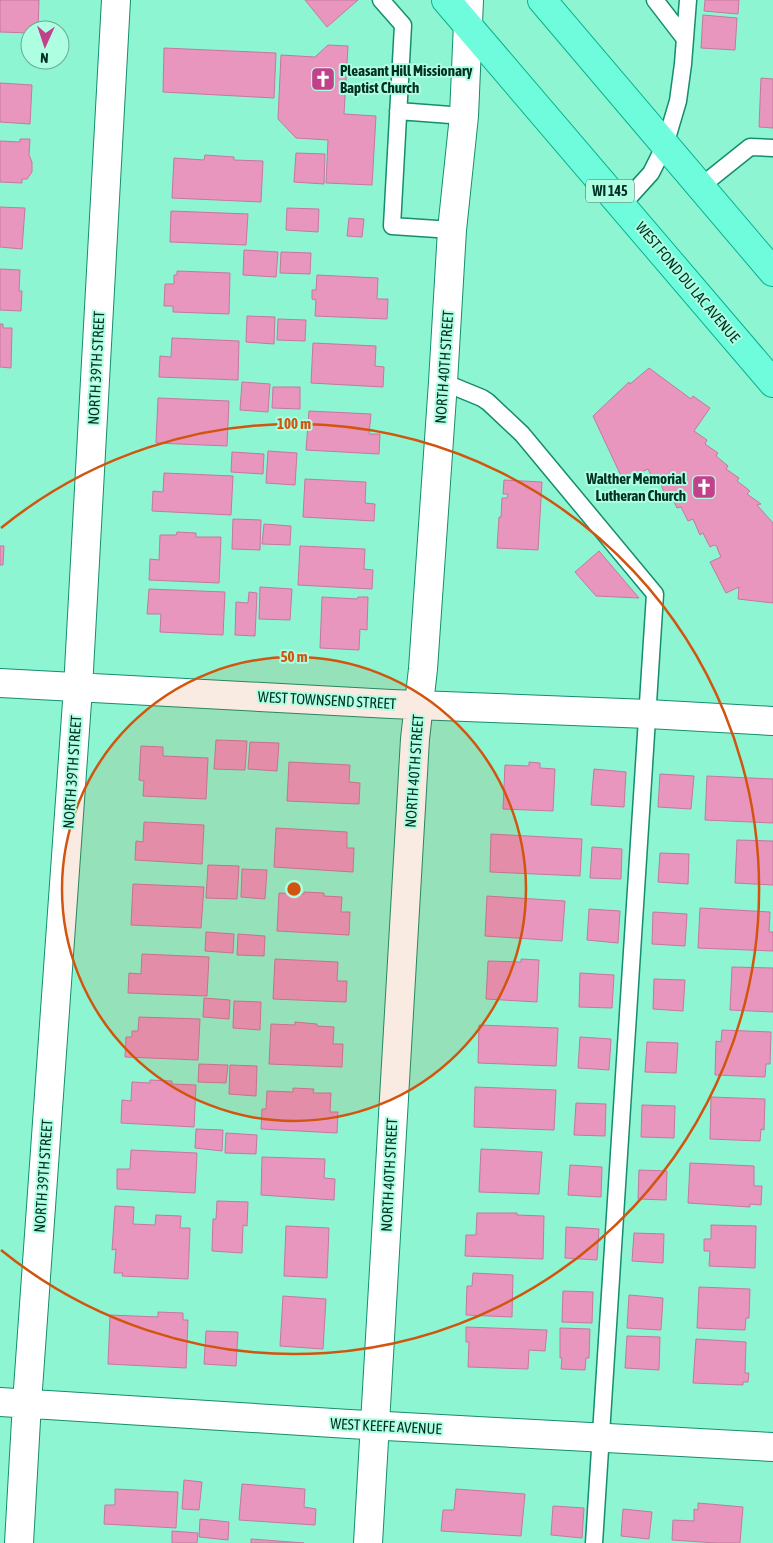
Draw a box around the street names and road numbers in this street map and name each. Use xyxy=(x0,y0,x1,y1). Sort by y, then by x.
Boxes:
road number: WI 145 xyxy=(586,180,634,202)
street label: WEST FOND DU LAC AVENUE xyxy=(632,218,744,346)
street label: NORTH 40TH STREET xyxy=(432,309,456,424)
street label: NORTH 39TH STREET xyxy=(85,310,107,425)
street label: WEST TOWNSEND STREET xyxy=(257,688,397,712)
street label: NORTH 40TH STREET xyxy=(402,713,426,828)
street label: NORTH 39TH STREET xyxy=(60,714,84,829)
street label: NORTH 40TH STREET xyxy=(378,1117,400,1232)
street label: NORTH 39TH STREET xyxy=(31,1118,55,1233)
street label: WEST KEEFE AVENUE xyxy=(330,1415,443,1437)

